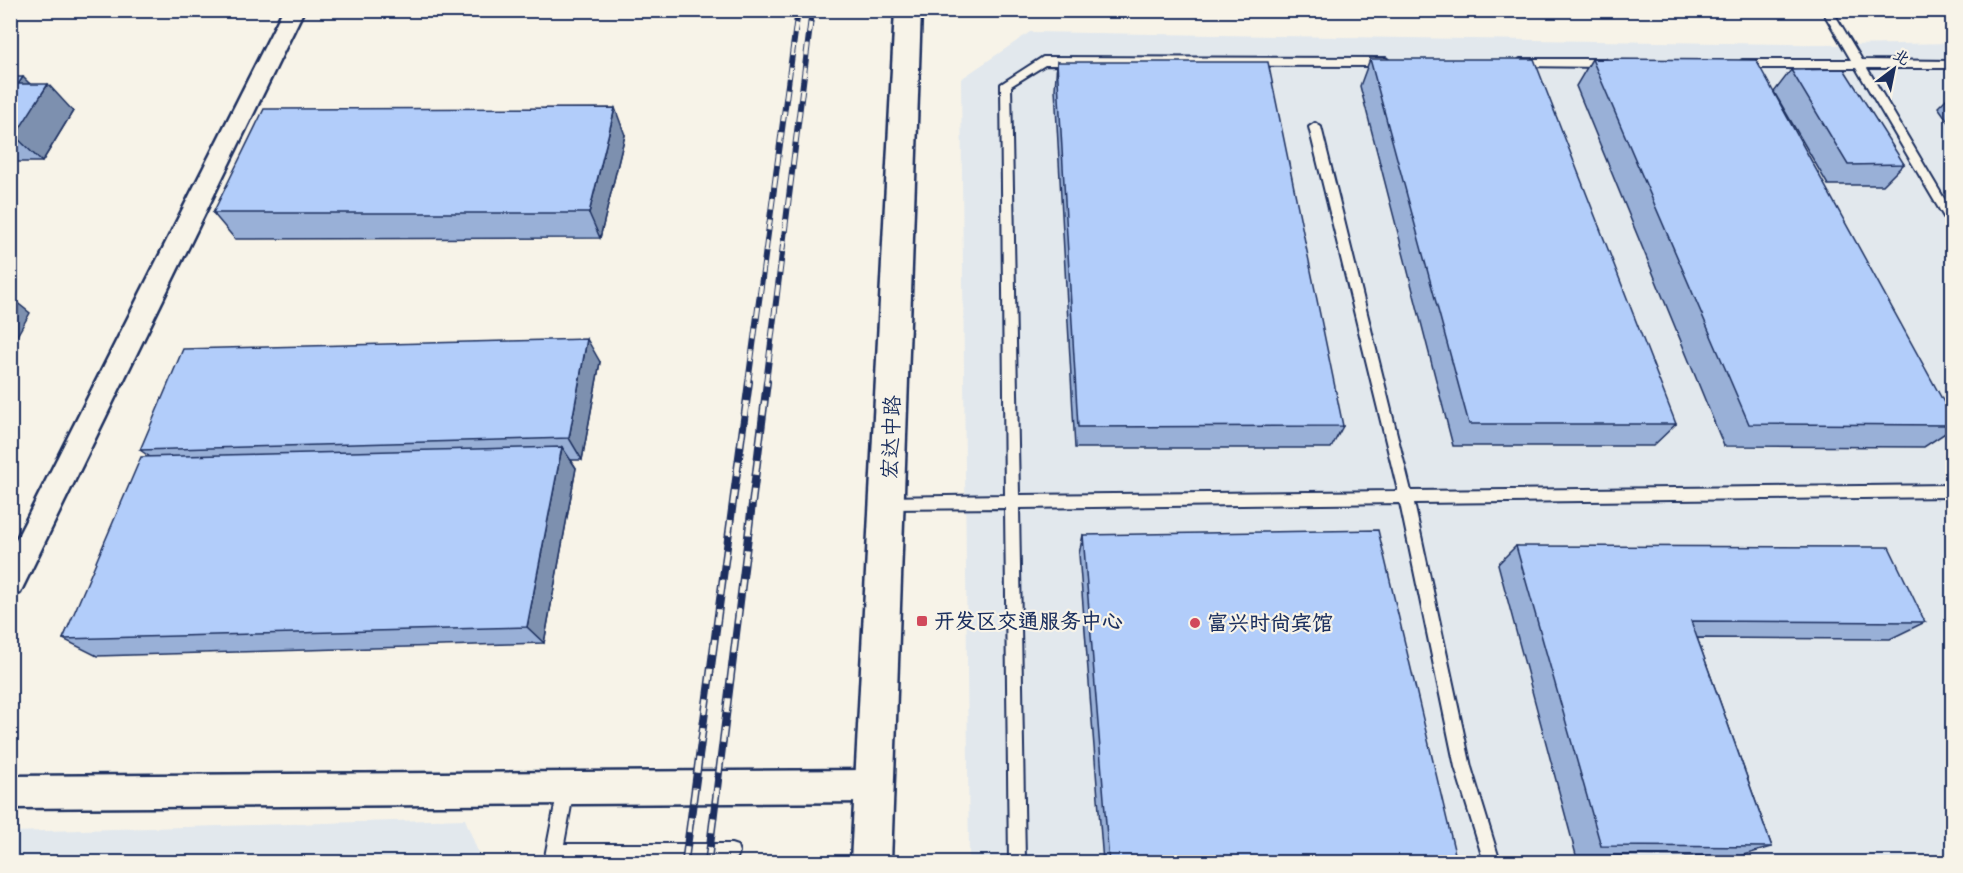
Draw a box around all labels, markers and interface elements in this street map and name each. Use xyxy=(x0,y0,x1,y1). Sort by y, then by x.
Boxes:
north arrow xyxy=(1864,39,1924,99)
text: 北 xyxy=(1888,44,1914,72)
street label: 宏达中路 xyxy=(877,395,909,480)
place label: 开发区交通服务中心 xyxy=(934,608,1123,638)
place label: 富兴时尚宾馆 xyxy=(1207,610,1333,640)
marker: 开发区交通服务中心 xyxy=(915,614,929,628)
marker: 富兴时尚宾馆 xyxy=(1188,616,1202,630)

